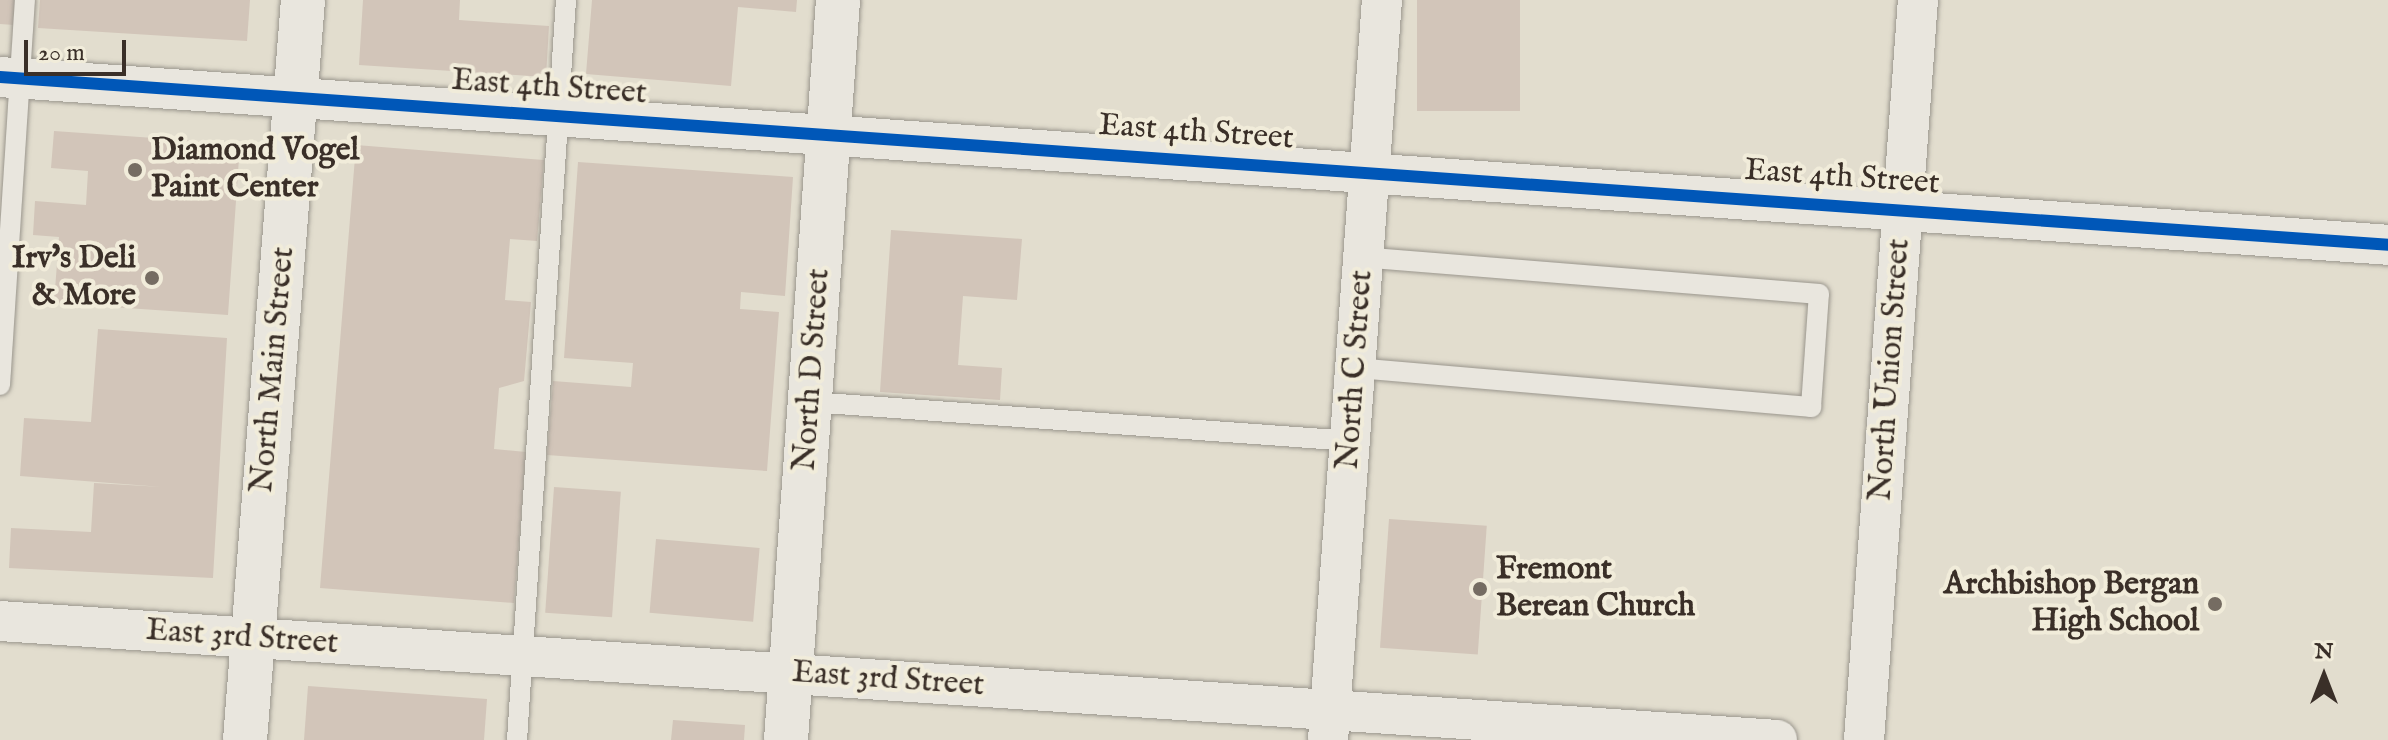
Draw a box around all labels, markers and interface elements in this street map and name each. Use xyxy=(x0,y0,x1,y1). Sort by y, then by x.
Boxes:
scale bar xyxy=(28,24,130,74)
text: 20 m xyxy=(38,38,85,69)
street label: East 4th Street xyxy=(450,62,648,114)
street label: East 4th Street xyxy=(1097,107,1295,159)
place label: Diamond Vogel Paint Center xyxy=(151,133,359,208)
street label: East 4th Street xyxy=(1743,152,1941,204)
marker: Diamond Vogel Paint Center xyxy=(126,161,144,179)
street label: North Union Street xyxy=(1863,237,1919,503)
place label: Irv's Deli & More xyxy=(12,241,136,316)
street label: North Main Street xyxy=(244,245,304,495)
street label: North D Street xyxy=(787,267,839,473)
marker: Irv's Deli & More xyxy=(143,269,161,287)
street label: North C Street xyxy=(1330,269,1382,471)
place label: Fremont Berean Church xyxy=(1496,552,1695,627)
place label: Archbishop Bergan High School xyxy=(1944,567,2199,642)
marker: Fremont Berean Church xyxy=(1471,580,1489,598)
marker: Archbishop Bergan High School xyxy=(2206,595,2224,613)
street label: East 3rd Street xyxy=(145,612,339,664)
north arrow xyxy=(2284,636,2364,716)
text: N xyxy=(2314,638,2334,666)
street label: East 3rd Street xyxy=(791,654,985,706)

